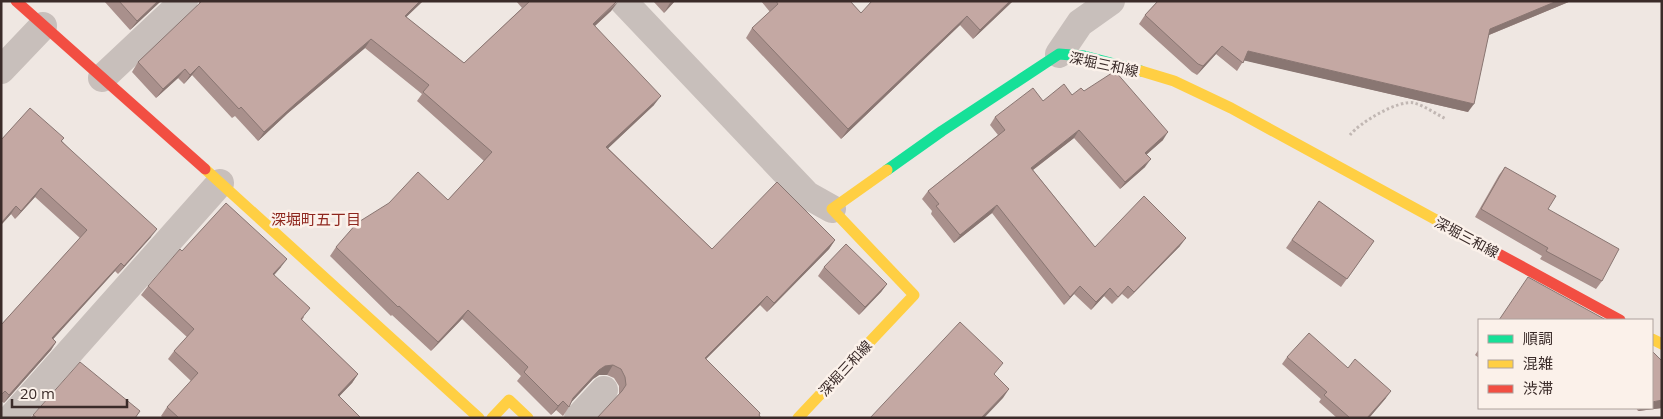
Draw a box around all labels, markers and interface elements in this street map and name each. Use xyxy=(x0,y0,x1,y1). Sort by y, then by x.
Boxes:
street label: 深堀三和線 xyxy=(1068,47,1140,81)
district label: 深堀町五丁目 xyxy=(271,209,361,229)
street label: 深堀三和線 xyxy=(1432,212,1502,262)
legend xyxy=(1478,319,1653,409)
text: 順調 xyxy=(1523,328,1553,348)
street label: 深堀三和線 xyxy=(814,336,876,400)
text: 混雑 xyxy=(1523,353,1553,373)
scale bar xyxy=(12,376,128,408)
text: 渋滞 xyxy=(1523,378,1553,398)
text: 20 m xyxy=(20,383,55,403)

